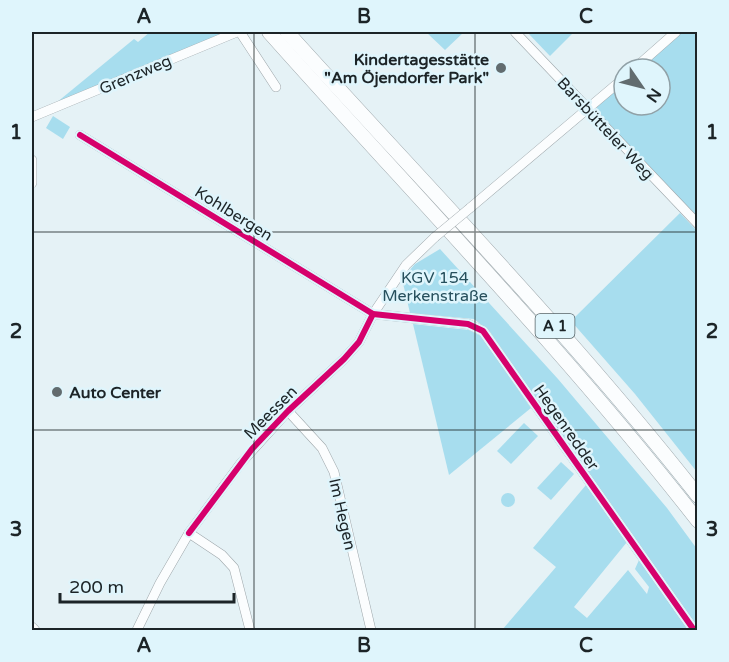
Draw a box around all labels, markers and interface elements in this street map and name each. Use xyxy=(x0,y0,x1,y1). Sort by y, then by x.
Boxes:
text: A xyxy=(137,5,152,29)
text: B xyxy=(357,5,371,29)
text: C xyxy=(579,5,593,29)
place label: Kindertagesstätte "Am Öjendorfer Park" xyxy=(324,50,489,88)
street label: Grenzweg xyxy=(96,51,175,99)
north arrow xyxy=(612,57,672,117)
marker: Kindertagesstätte "Am Öjendorfer Park" xyxy=(494,61,508,75)
street label: Barsbütteler Weg xyxy=(553,73,658,184)
text: N xyxy=(642,84,665,106)
text: 1 xyxy=(10,121,22,145)
text: 1 xyxy=(706,121,718,145)
street label: Kohlbergen xyxy=(191,182,276,246)
park label: KGV 154 Merkenstraße xyxy=(382,268,488,306)
road number: A 1 xyxy=(536,314,574,338)
text: 2 xyxy=(10,320,22,344)
text: 2 xyxy=(706,320,718,344)
street label: Hegenredder xyxy=(529,381,604,475)
street label: Meessen xyxy=(240,382,302,444)
place label: Auto Center xyxy=(69,383,162,403)
marker: Auto Center xyxy=(50,385,64,399)
street label: Im Hegen xyxy=(324,476,360,552)
text: 3 xyxy=(10,518,22,542)
text: 3 xyxy=(706,518,718,542)
scale bar xyxy=(60,566,234,604)
text: 200 m xyxy=(69,576,124,598)
text: A xyxy=(137,634,152,658)
text: B xyxy=(357,634,371,658)
text: C xyxy=(579,634,593,658)

